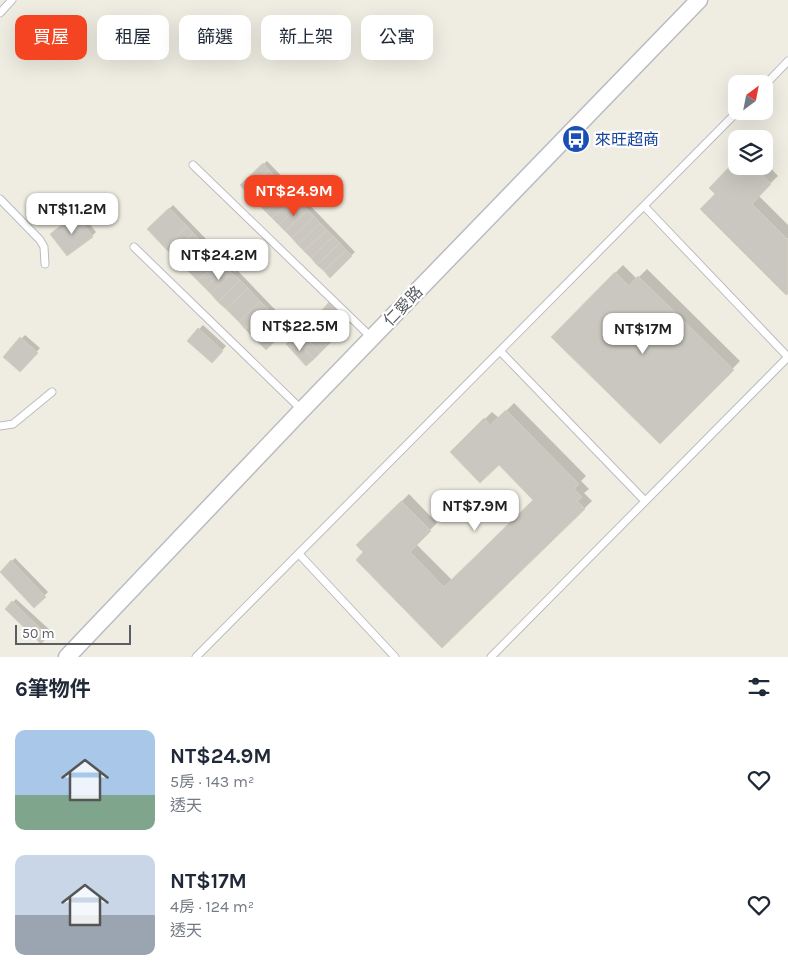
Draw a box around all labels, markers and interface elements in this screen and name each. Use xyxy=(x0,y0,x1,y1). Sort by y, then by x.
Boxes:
chip: 買屋 xyxy=(15,15,87,60)
chip: 租屋 xyxy=(97,15,169,60)
chip: 篩選 xyxy=(179,15,251,60)
chip: 新上架 xyxy=(261,15,351,60)
chip: 公寓 xyxy=(361,15,433,60)
north arrow xyxy=(728,75,772,120)
map controls xyxy=(728,75,773,175)
bus stop icon: 來旺超商 xyxy=(561,124,591,154)
place label: 來旺超商 xyxy=(595,130,659,149)
button: layers xyxy=(728,130,773,175)
pin: NT$24.9M xyxy=(242,174,346,217)
text: NT$24.9M xyxy=(255,181,333,200)
pin: NT$11.2M xyxy=(20,192,124,235)
text: NT$11.2M xyxy=(37,199,107,218)
pin: NT$24.2M xyxy=(167,238,271,281)
text: NT$24.2M xyxy=(180,245,258,264)
street label: 仁愛路 xyxy=(379,282,427,330)
pin: NT$22.5M xyxy=(248,310,352,352)
pin: NT$17M xyxy=(602,312,684,355)
text: NT$22.5M xyxy=(261,316,339,335)
text: NT$17M xyxy=(614,319,672,338)
pin: NT$7.9M xyxy=(429,490,521,532)
text: NT$7.9M xyxy=(442,496,508,515)
scale bar xyxy=(15,622,131,645)
text: 50 m xyxy=(22,625,55,642)
icon: filters xyxy=(745,673,773,701)
text: 6筆物件 xyxy=(15,677,91,701)
text: NT$24.9M xyxy=(170,744,272,768)
icon: home xyxy=(55,750,115,810)
icon: heart xyxy=(745,766,773,794)
text: 5房 · 143 m² xyxy=(170,772,254,791)
text: 透天 xyxy=(170,796,202,815)
text: NT$17M xyxy=(170,869,247,893)
icon: home xyxy=(55,875,115,935)
icon: heart xyxy=(745,891,773,919)
text: 4房 · 124 m² xyxy=(170,897,254,916)
text: 透天 xyxy=(170,921,202,940)

